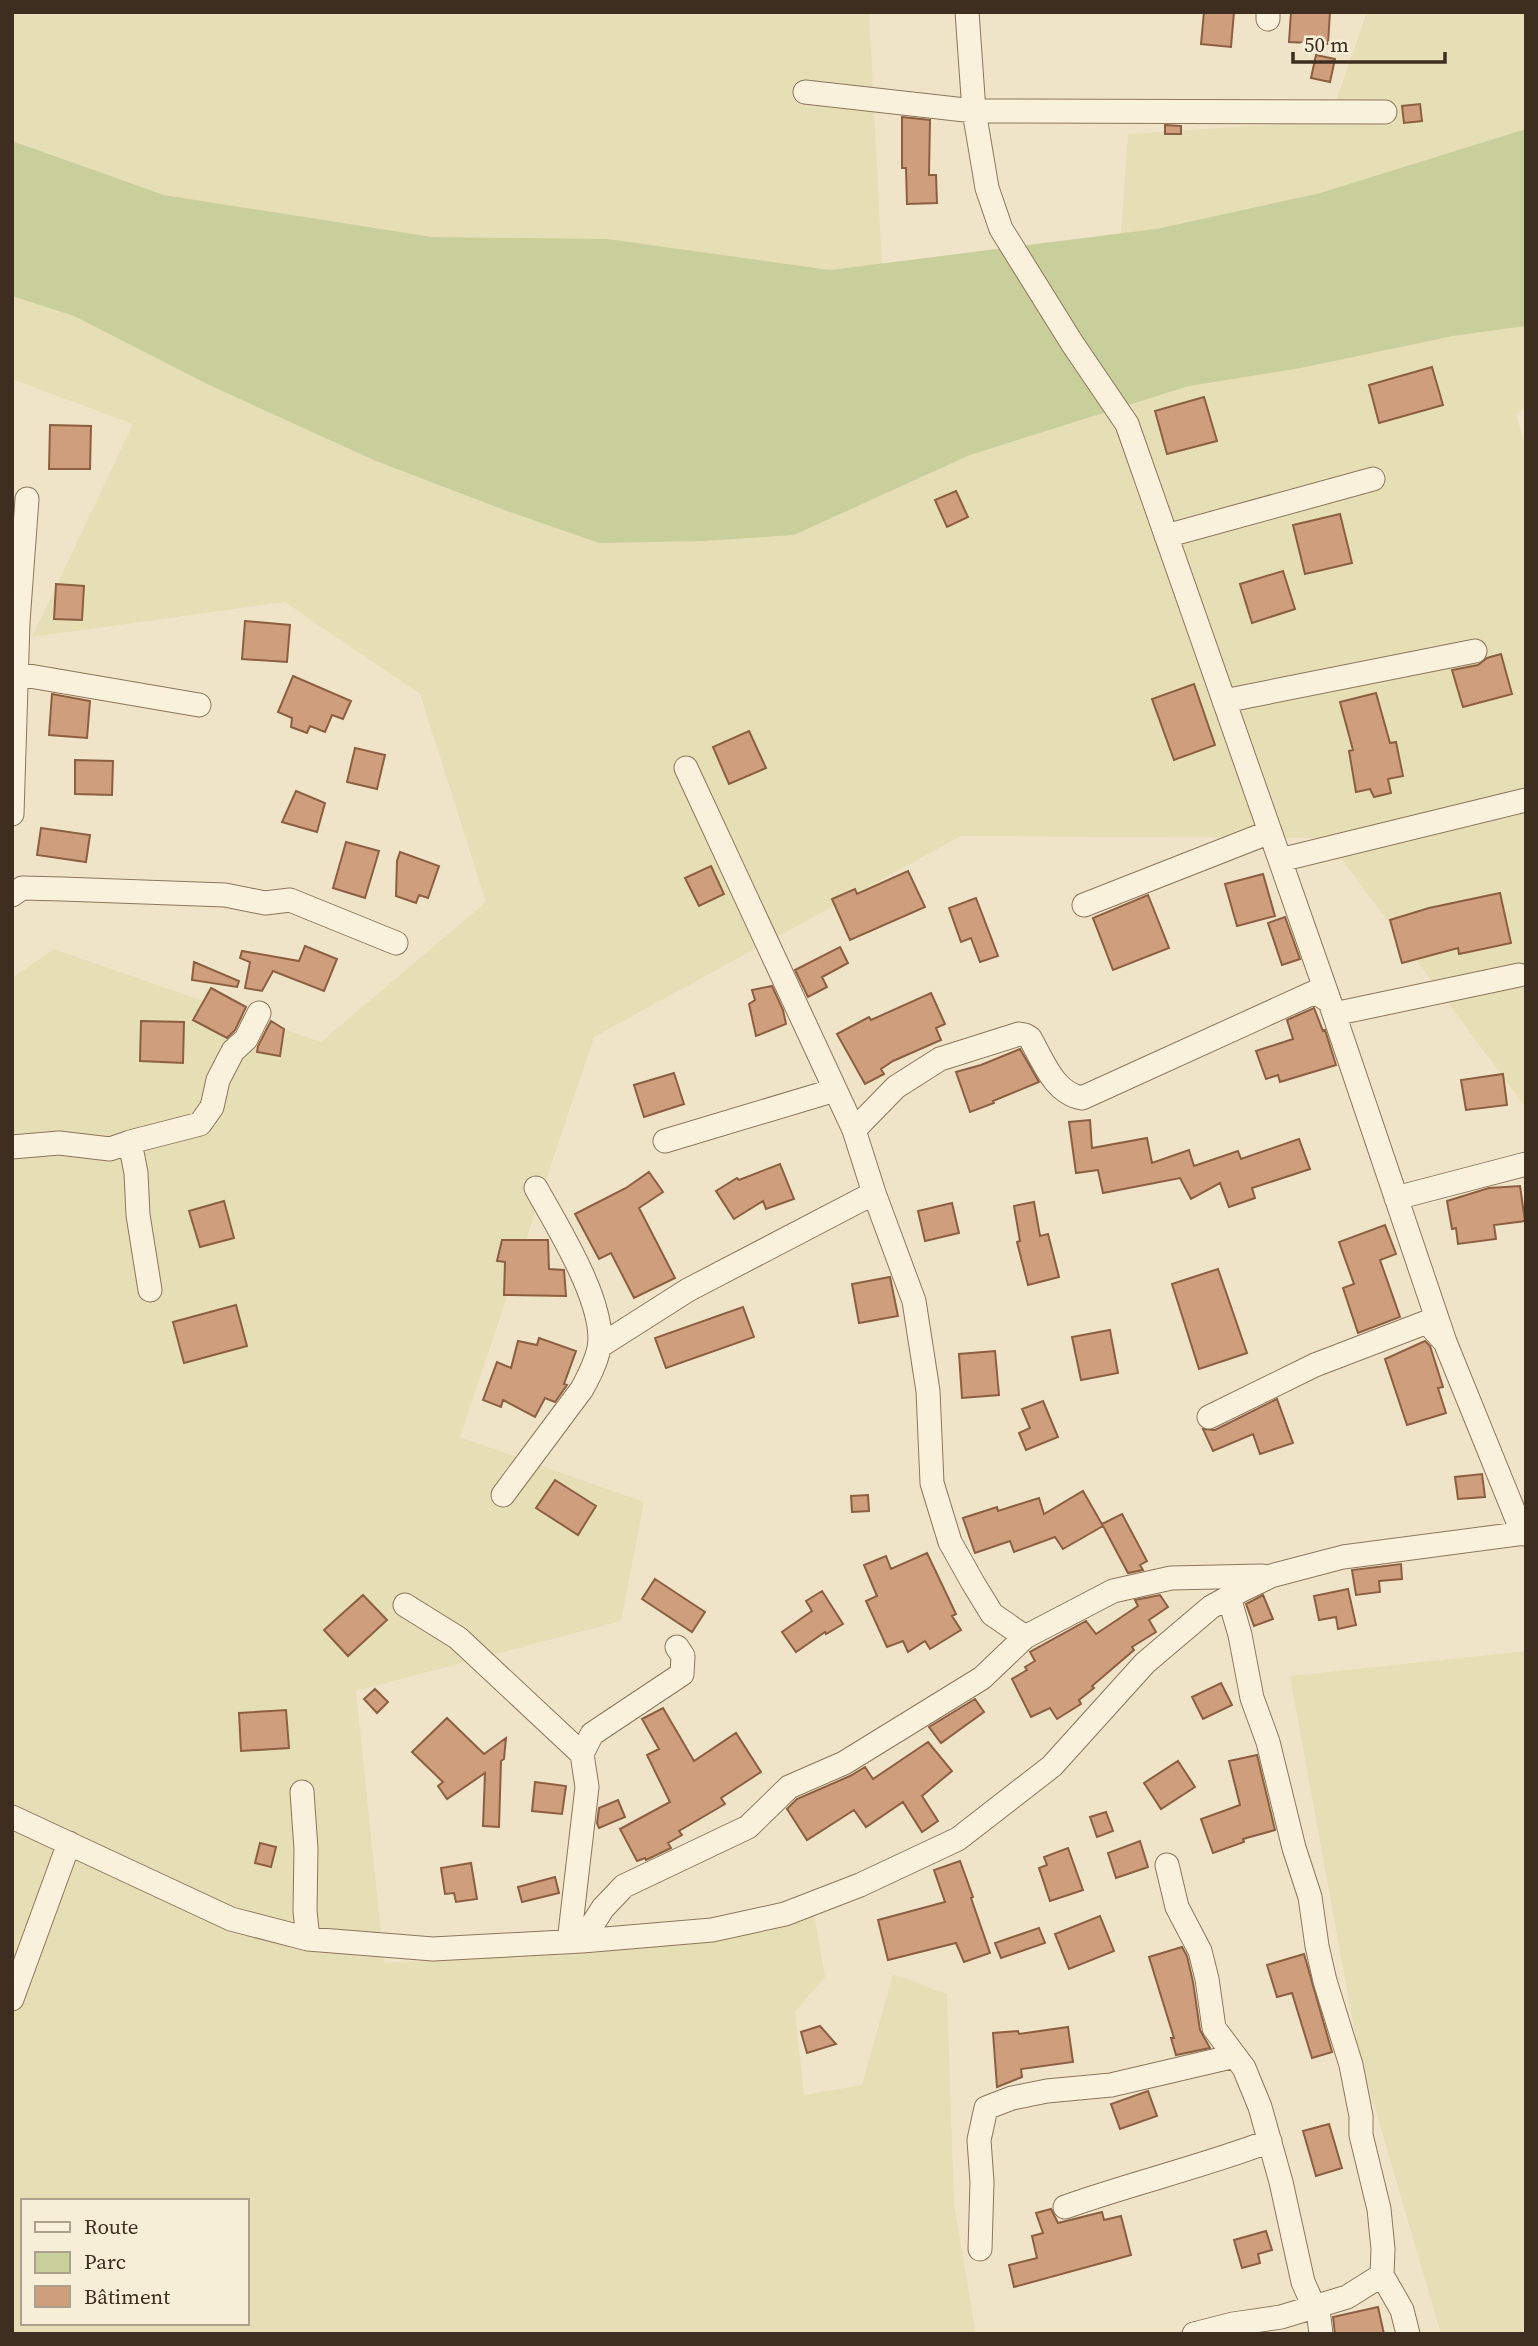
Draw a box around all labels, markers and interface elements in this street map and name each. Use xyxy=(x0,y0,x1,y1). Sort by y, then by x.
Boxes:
scale bar xyxy=(1293,21,1445,65)
text: 50 m xyxy=(1304,30,1349,59)
legend xyxy=(21,2199,248,2325)
text: Route xyxy=(84,2212,139,2241)
text: Parc xyxy=(84,2247,126,2276)
text: Bâtiment xyxy=(84,2282,170,2311)

